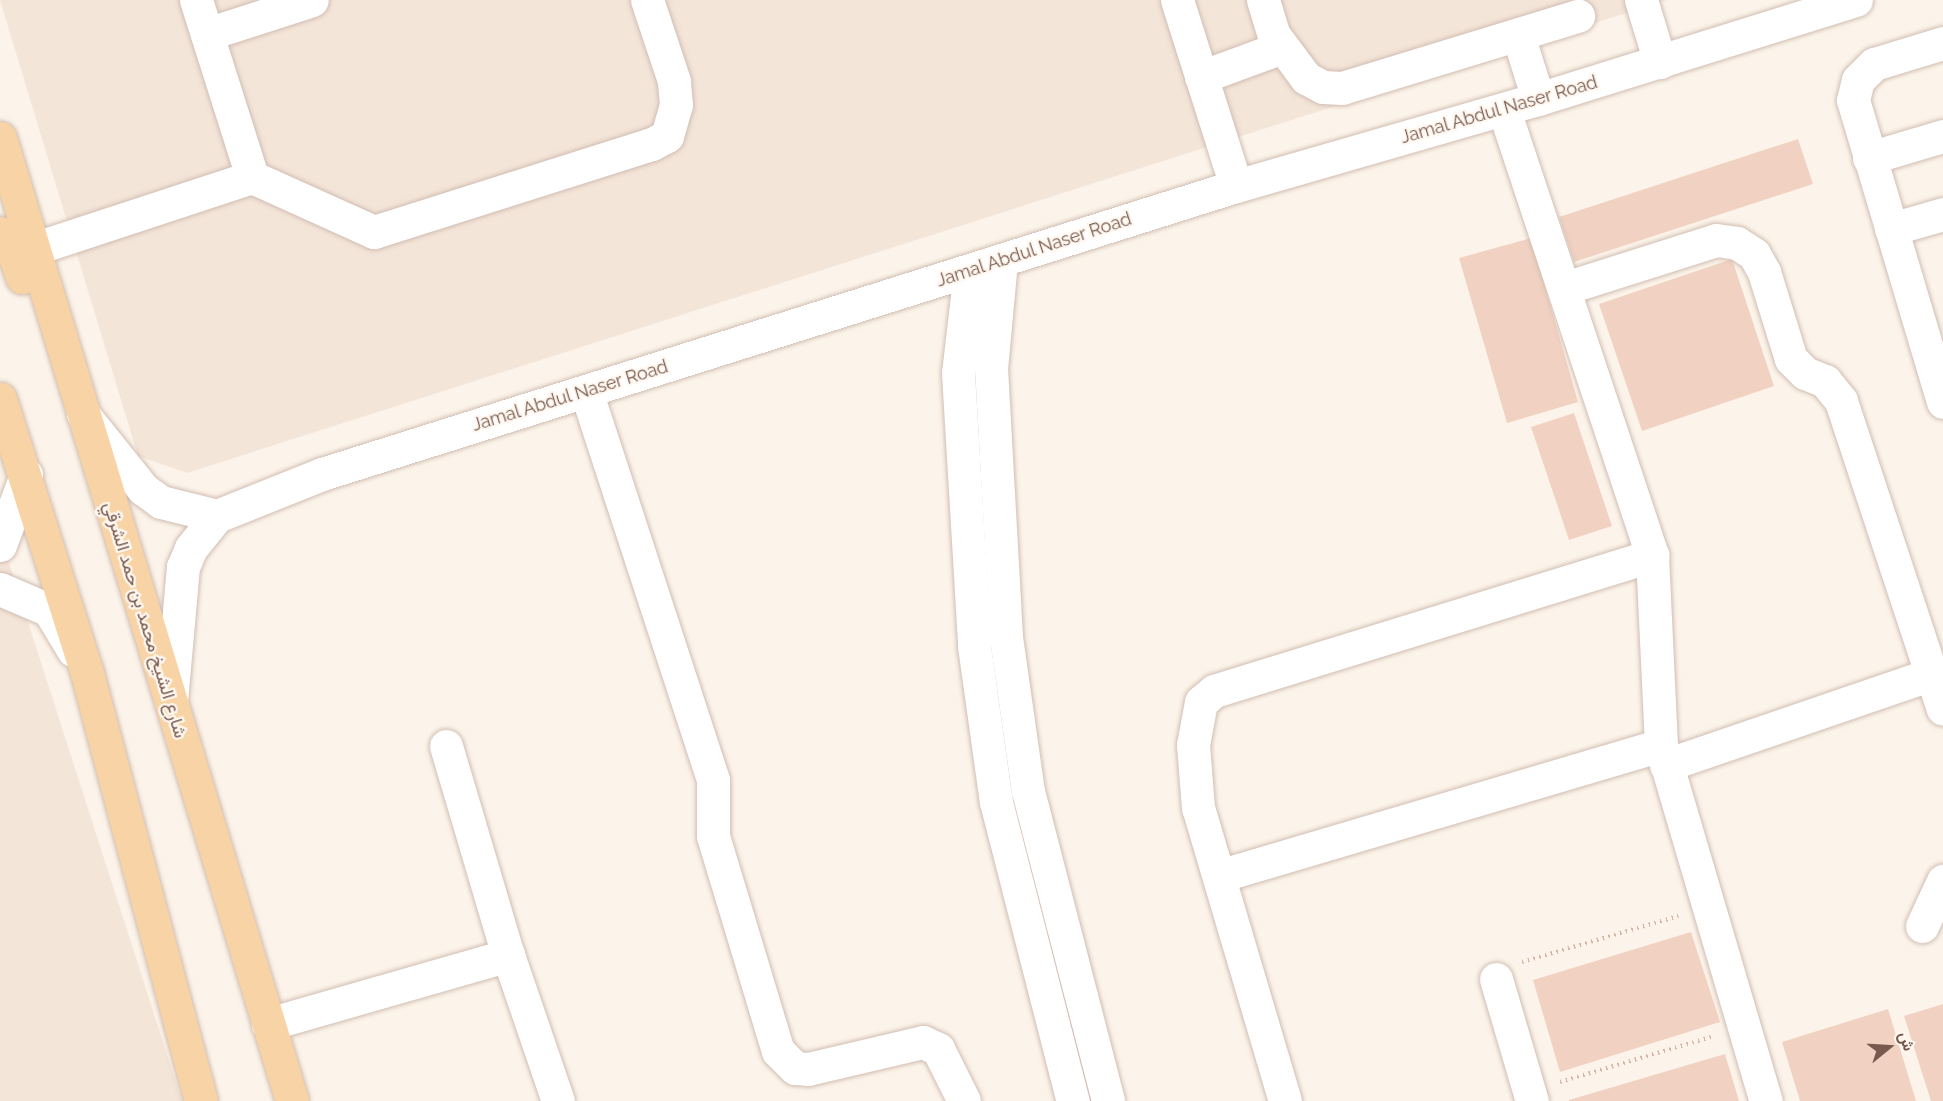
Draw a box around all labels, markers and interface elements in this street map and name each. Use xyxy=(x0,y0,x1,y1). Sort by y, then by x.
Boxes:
street label: Jamal Abdul Naser Road xyxy=(1397,71,1601,149)
street label: Jamal Abdul Naser Road xyxy=(933,208,1135,292)
street label: Jamal Abdul Naser Road xyxy=(468,356,672,436)
street label: شارع الشيخ محمد بن حمد الشرقي xyxy=(99,499,191,741)
north arrow xyxy=(1859,1017,1919,1077)
text: ش xyxy=(1895,1029,1919,1053)

